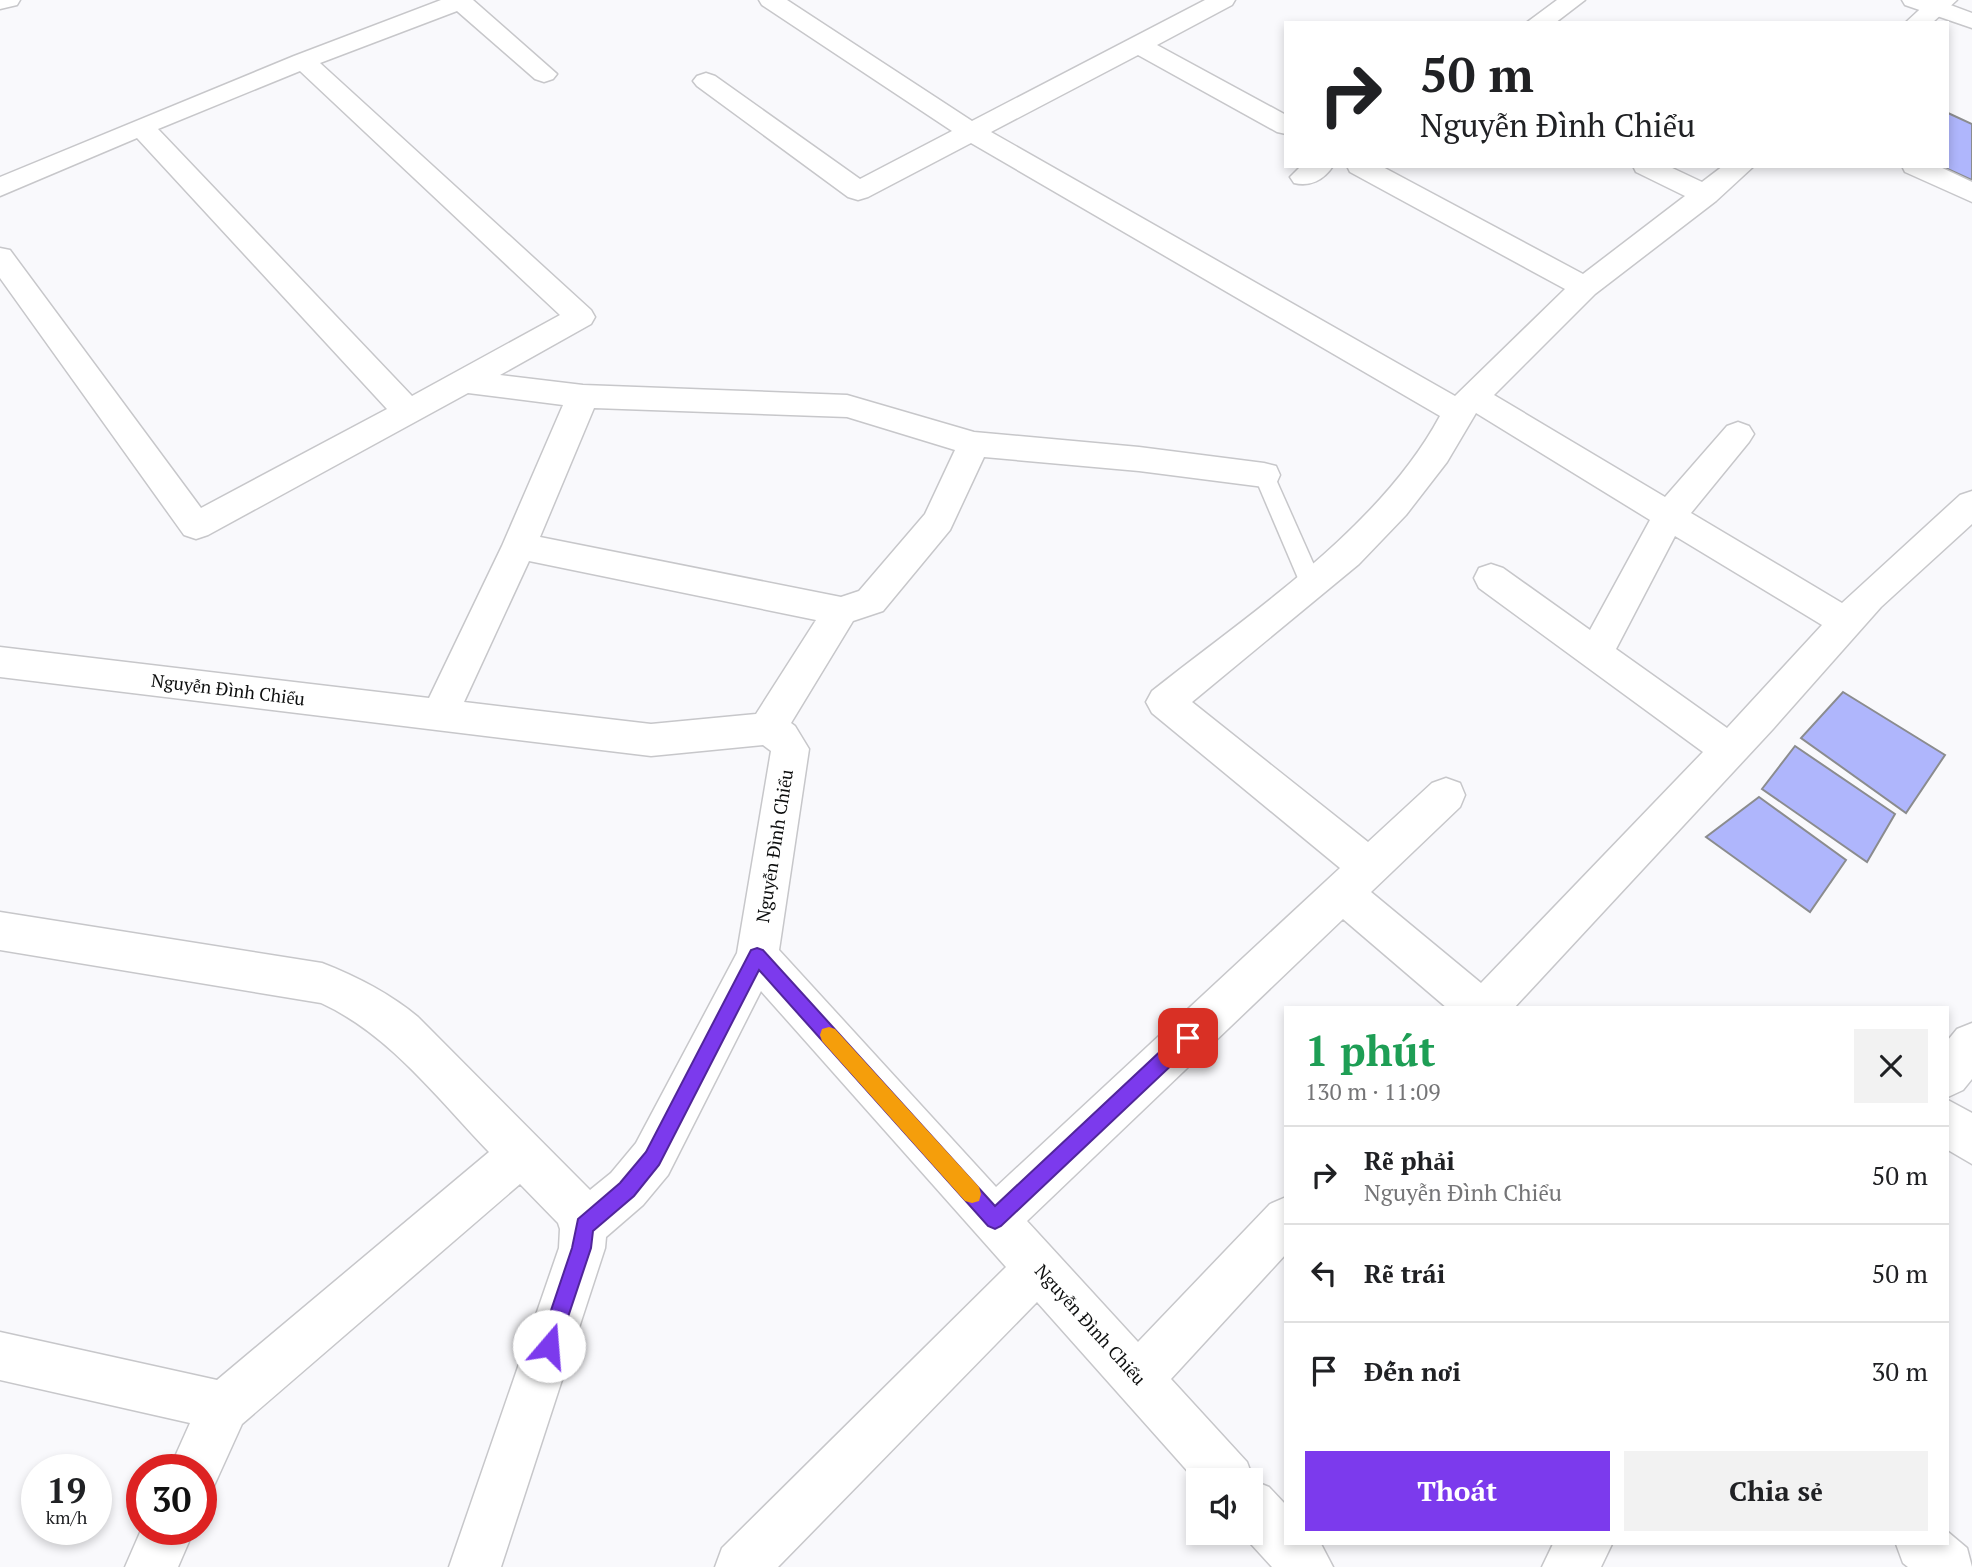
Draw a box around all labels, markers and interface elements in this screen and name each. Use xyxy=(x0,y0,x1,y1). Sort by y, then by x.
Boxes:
text: 50 m xyxy=(1420,41,1534,106)
icon: right xyxy=(1305,49,1396,140)
text: Nguyễn Đình Chiểu xyxy=(1420,104,1695,146)
street label: Nguyễn Đình Chiểu xyxy=(150,668,306,710)
street label: Nguyễn Đình Chiểu xyxy=(750,767,798,924)
pin xyxy=(1158,1008,1218,1068)
icon: arrive xyxy=(1169,1019,1207,1057)
text: 1 phút xyxy=(1305,1022,1435,1078)
button: close xyxy=(1854,1029,1928,1103)
text: 130 m · 11:09 xyxy=(1305,1076,1440,1107)
text: Rẽ phải xyxy=(1364,1143,1455,1177)
icon: right xyxy=(1305,1156,1343,1194)
text: 50 m xyxy=(1872,1158,1928,1192)
text: Nguyễn Đình Chiểu xyxy=(1364,1177,1562,1208)
icon: left xyxy=(1305,1254,1343,1292)
text: Rẽ trái xyxy=(1364,1256,1445,1290)
text: 50 m xyxy=(1872,1256,1928,1290)
street label: Nguyễn Đình Chiểu xyxy=(1030,1259,1151,1390)
position arrow xyxy=(512,1309,586,1383)
icon: arrive xyxy=(1305,1352,1343,1390)
text: Đến nơi xyxy=(1364,1354,1461,1388)
text: 30 m xyxy=(1872,1354,1928,1388)
button: Thoát xyxy=(1305,1451,1610,1531)
button: Chia sẻ xyxy=(1624,1451,1928,1531)
speed limit sign: 30 xyxy=(126,1454,217,1545)
text: 19 xyxy=(47,1467,86,1513)
map controls xyxy=(1186,1468,1263,1545)
button: sound xyxy=(1186,1468,1263,1545)
text: km/h xyxy=(46,1505,87,1529)

